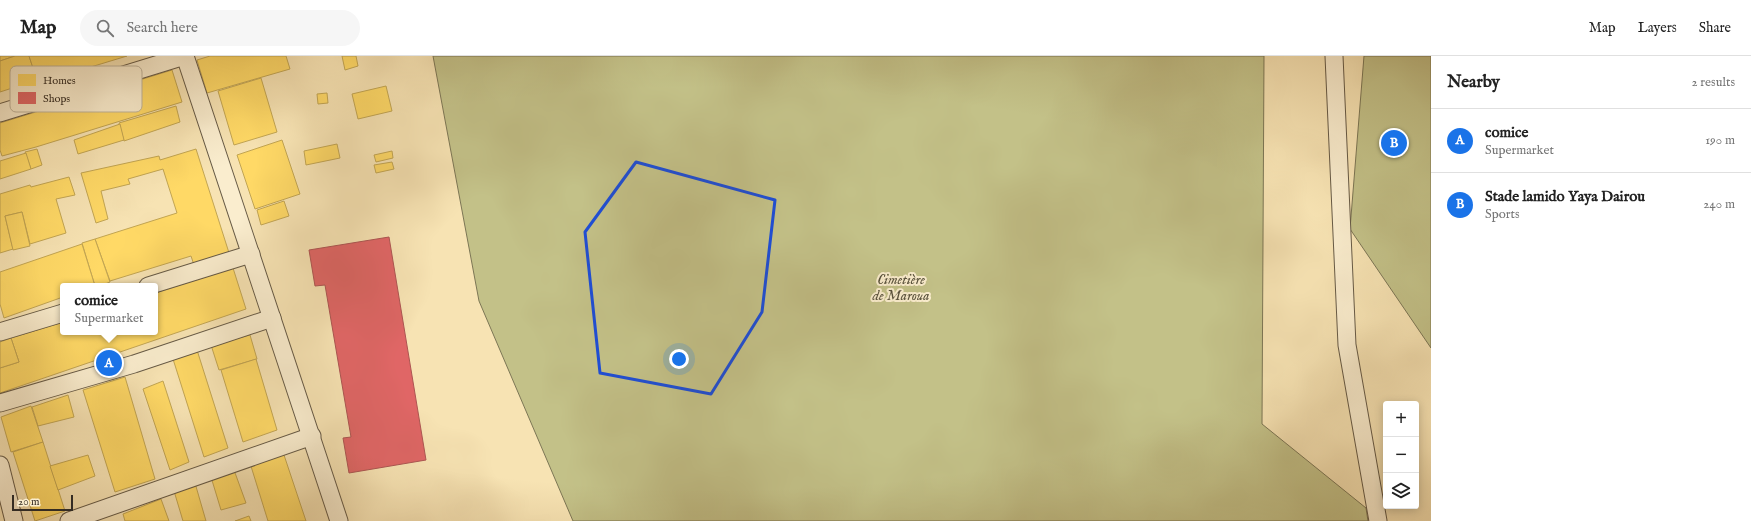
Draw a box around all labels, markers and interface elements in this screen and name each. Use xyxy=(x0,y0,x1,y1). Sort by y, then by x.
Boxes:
search box xyxy=(80,10,360,46)
text: Map xyxy=(20,16,56,40)
icon: search xyxy=(94,17,116,39)
text: Search here xyxy=(126,18,198,37)
text: Map xyxy=(1589,19,1616,37)
text: Layers xyxy=(1638,19,1677,37)
text: Share xyxy=(1699,19,1731,37)
legend xyxy=(10,66,142,112)
text: Nearby xyxy=(1447,72,1500,93)
text: Homes xyxy=(43,74,76,88)
text: 2 results xyxy=(1691,74,1735,91)
text: Shops xyxy=(43,92,70,106)
text: comice xyxy=(1485,123,1528,142)
pin: B xyxy=(1381,128,1407,158)
text: A xyxy=(1456,132,1464,149)
text: 190 m xyxy=(1705,132,1735,149)
text: Supermarket xyxy=(1485,142,1554,159)
text: Stade lamido Yaya Dairou xyxy=(1485,187,1645,206)
text: B xyxy=(1456,196,1464,213)
text: 240 m xyxy=(1703,196,1735,213)
text: Sports xyxy=(1485,206,1520,223)
park label: Cimetière de Maroua xyxy=(872,271,930,305)
popup xyxy=(60,283,158,335)
text: comice xyxy=(75,291,118,310)
text: Supermarket xyxy=(75,310,143,327)
pin: A xyxy=(96,348,122,378)
your location xyxy=(669,349,689,369)
map controls xyxy=(1383,401,1419,509)
button: + xyxy=(1383,401,1419,437)
button: − xyxy=(1383,437,1419,473)
button: layers xyxy=(1383,473,1419,509)
scale bar xyxy=(12,493,73,512)
text: 20 m xyxy=(18,495,39,509)

